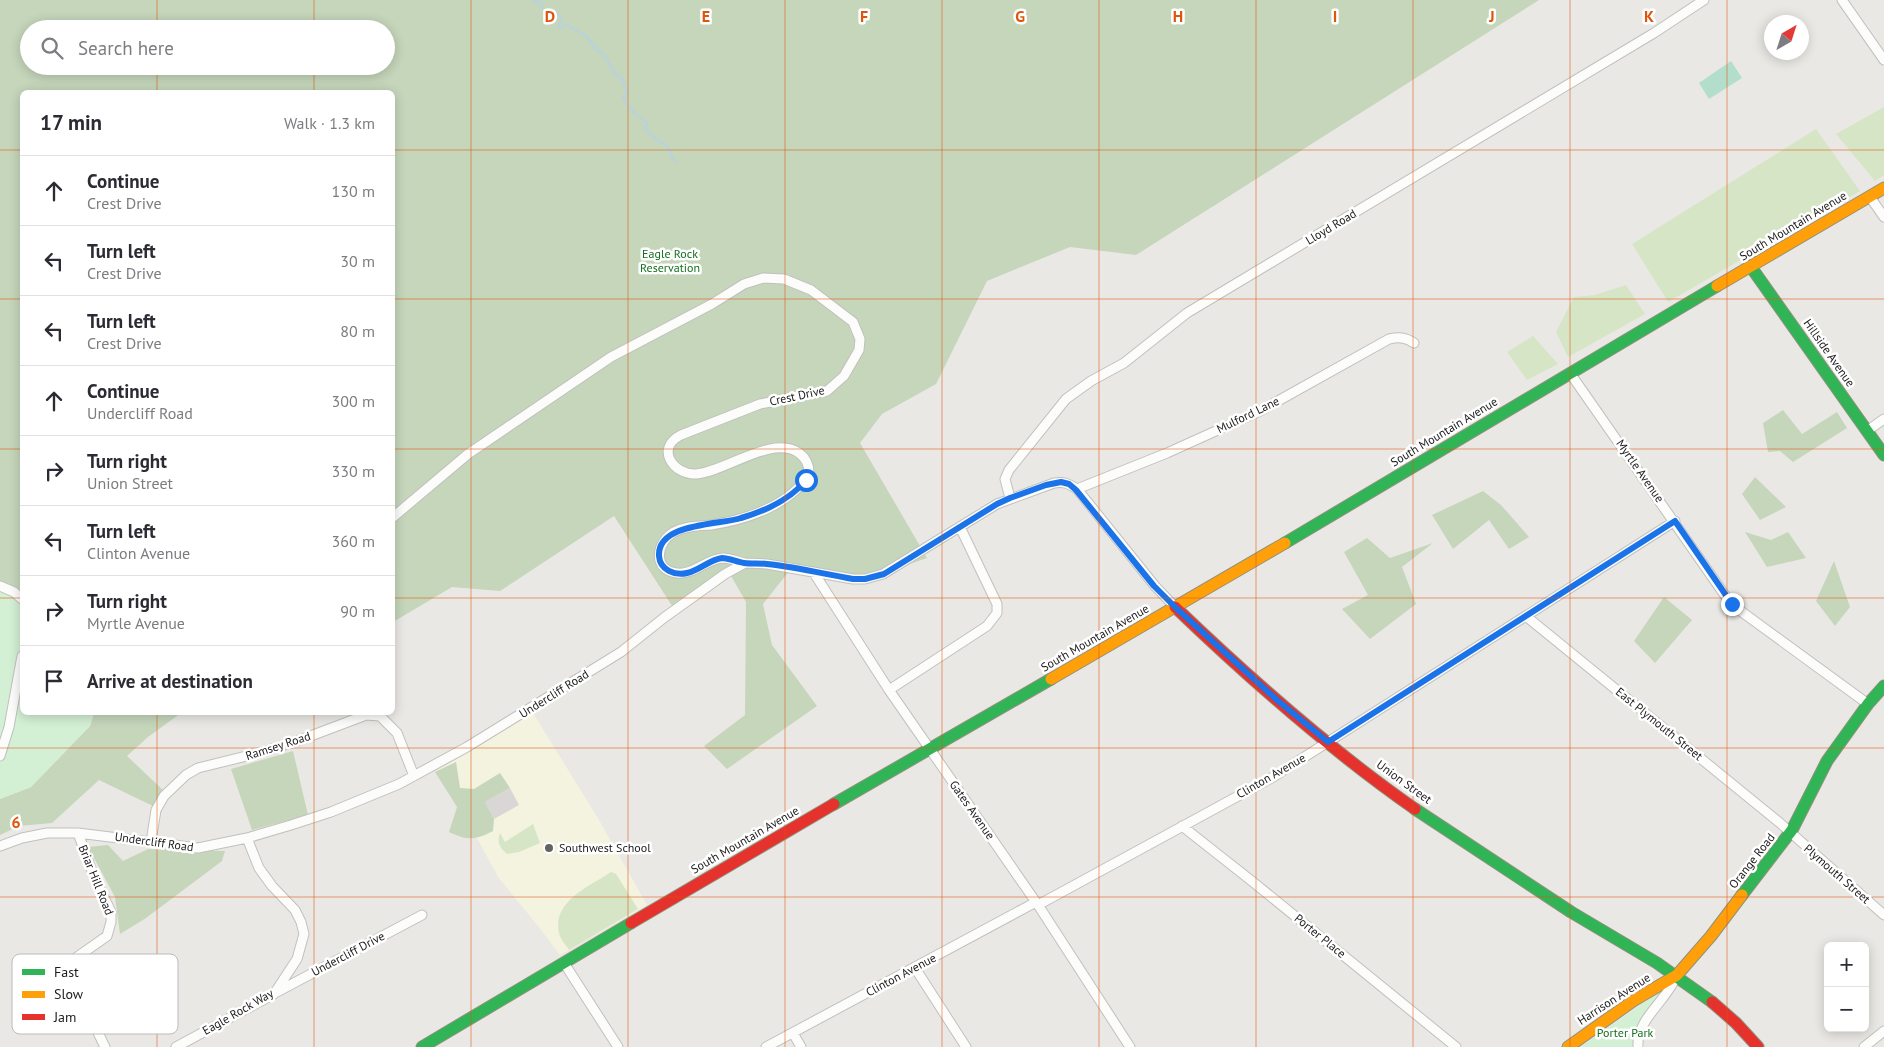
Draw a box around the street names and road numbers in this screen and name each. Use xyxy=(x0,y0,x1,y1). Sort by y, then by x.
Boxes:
street label: South Mountain Avenue xyxy=(1737,188,1849,263)
street label: Lloyd Road xyxy=(1303,206,1359,248)
street label: Hillside Avenue xyxy=(1800,316,1858,390)
street label: Crest Drive xyxy=(768,382,826,409)
street label: Mulford Lane xyxy=(1214,393,1282,436)
street label: South Mountain Avenue xyxy=(1388,394,1500,469)
street label: Myrtle Avenue xyxy=(1613,436,1668,505)
street label: South Mountain Avenue xyxy=(1038,601,1151,675)
street label: Undercliff Road xyxy=(516,666,591,721)
street label: East Plymouth Street xyxy=(1613,684,1706,763)
street label: Ramsey Road xyxy=(243,728,312,763)
street label: Clinton Avenue xyxy=(1233,750,1308,801)
street label: Union Street xyxy=(1374,757,1435,807)
street label: Gates Avenue xyxy=(947,777,998,842)
street label: South Mountain Avenue xyxy=(688,803,801,877)
street label: Undercliff Road xyxy=(114,829,194,854)
street label: Orange Road xyxy=(1725,830,1778,891)
street label: Plymouth Street xyxy=(1801,841,1874,906)
street label: Briar Hill Road xyxy=(76,842,117,917)
street label: Porter Place xyxy=(1292,910,1349,961)
street label: Undercliff Drive xyxy=(309,928,387,979)
street label: Clinton Avenue xyxy=(863,950,938,999)
street label: Harrison Avenue xyxy=(1575,969,1653,1028)
street label: Eagle Rock Way xyxy=(200,985,276,1038)

